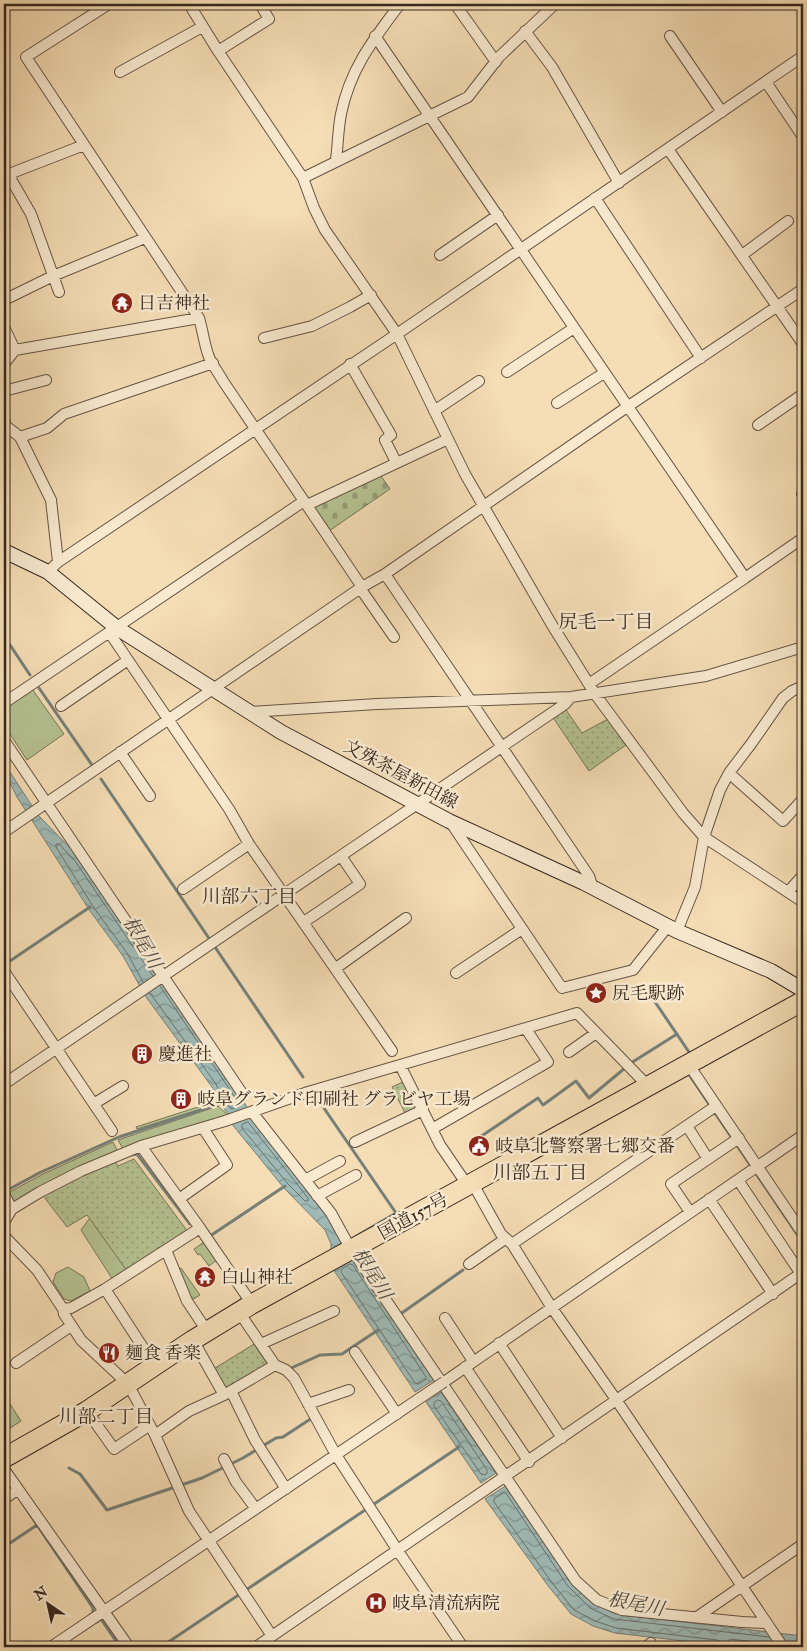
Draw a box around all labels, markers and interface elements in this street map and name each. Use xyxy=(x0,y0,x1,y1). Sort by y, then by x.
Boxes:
temple icon: 日吉神社 xyxy=(110,291,134,315)
place label: 日吉神社 xyxy=(138,292,210,315)
district label: 尻毛一丁目 xyxy=(558,610,654,634)
street label: 文殊茶屋新田線 xyxy=(340,735,462,814)
district label: 川部六丁目 xyxy=(201,885,297,909)
water label: 根尾川 xyxy=(117,912,168,975)
place icon: 尻毛駅跡 xyxy=(584,981,608,1005)
place label: 尻毛駅跡 xyxy=(612,982,684,1005)
building icon: 慶進社 xyxy=(130,1042,154,1066)
place label: 慶進社 xyxy=(158,1043,212,1066)
building icon: 岐阜グランド印刷社 グラビヤ工場 xyxy=(169,1087,193,1111)
place label: 岐阜グランド印刷社 グラビヤ工場 xyxy=(197,1088,471,1111)
public building icon: 岐阜北警察署七郷交番 xyxy=(467,1134,491,1158)
place label: 岐阜北警察署七郷交番 xyxy=(495,1135,675,1158)
district label: 川部五丁目 xyxy=(492,1161,588,1185)
street label: 国道157号 xyxy=(374,1188,452,1245)
water label: 根尾川 xyxy=(347,1243,398,1306)
temple icon: 白山神社 xyxy=(193,1265,217,1289)
place label: 白山神社 xyxy=(221,1266,293,1289)
restaurant icon: 麺食 香楽 xyxy=(97,1341,121,1365)
place label: 麺食 香楽 xyxy=(125,1342,201,1365)
district label: 川部二丁目 xyxy=(58,1405,154,1429)
north arrow xyxy=(22,1578,72,1628)
text: N xyxy=(30,1583,51,1605)
water label: 根尾川 xyxy=(606,1587,668,1622)
hospital icon: 岐阜清流病院 xyxy=(364,1591,388,1615)
place label: 岐阜清流病院 xyxy=(392,1592,500,1615)

